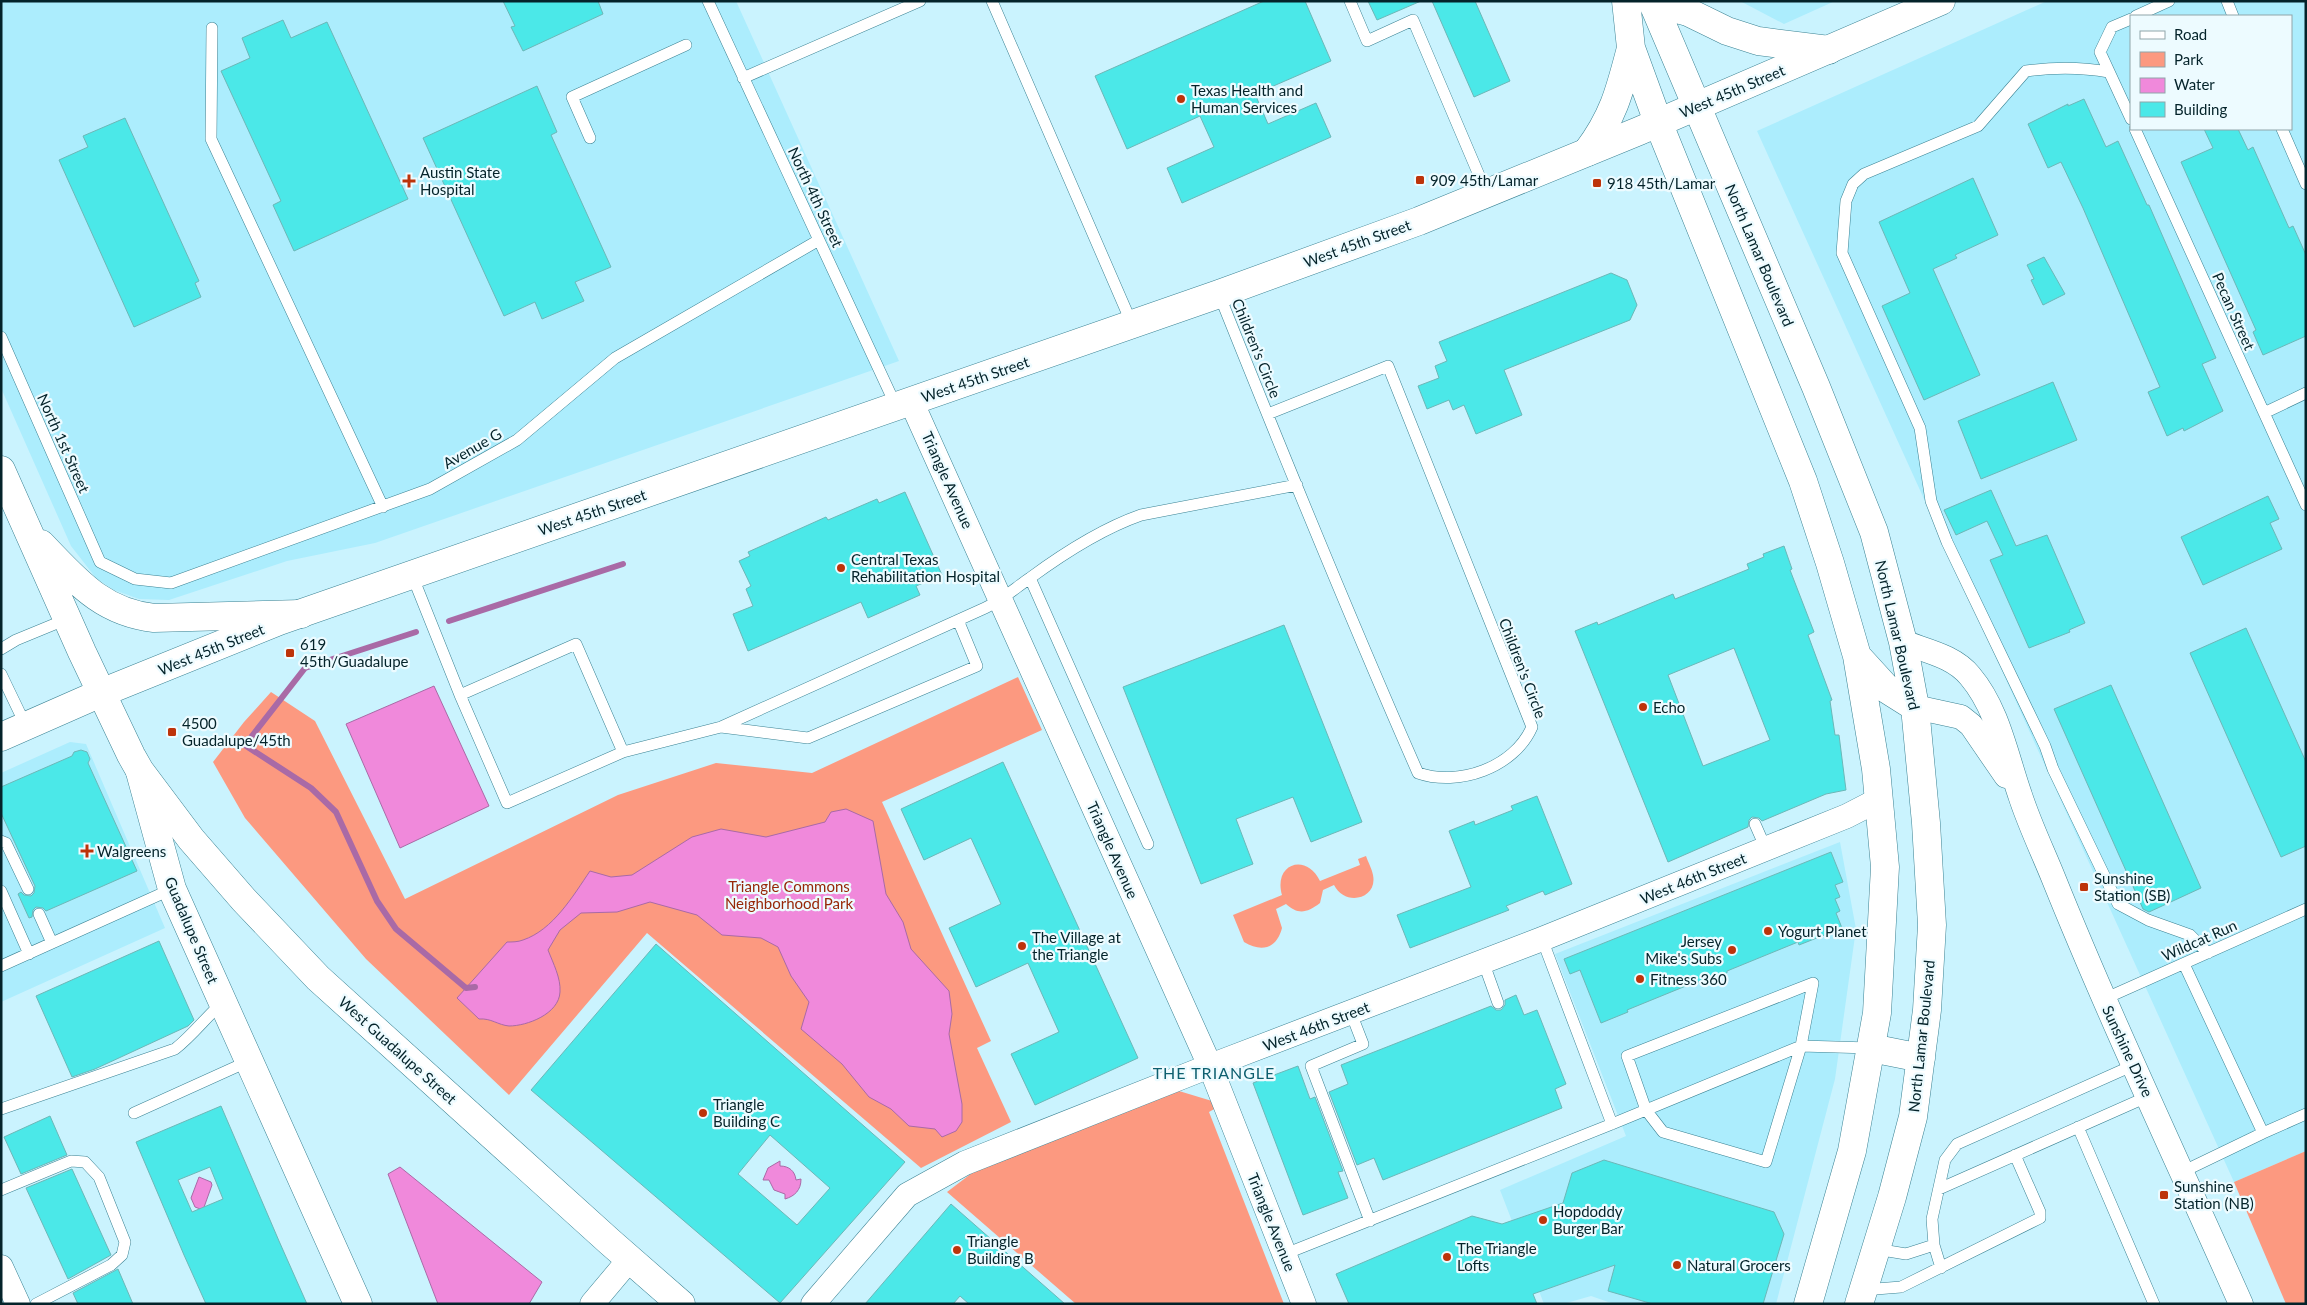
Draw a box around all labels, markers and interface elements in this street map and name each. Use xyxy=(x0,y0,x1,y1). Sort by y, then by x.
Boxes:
legend xyxy=(2130,15,2292,130)
text: Road xyxy=(2174,25,2207,43)
text: Park xyxy=(2174,50,2204,68)
street label: West 45th Street xyxy=(1677,60,1788,121)
text: Water xyxy=(2174,75,2215,93)
place label: Texas Health and Human Services xyxy=(1191,81,1303,116)
marker: Texas Health and Human Services xyxy=(1175,93,1187,105)
text: Building xyxy=(2174,100,2227,118)
street label: North 4th Street xyxy=(785,144,847,251)
place label: Austin State Hospital xyxy=(420,163,500,198)
place label: 909 45th/Lamar xyxy=(1430,171,1539,189)
marker: Austin State Hospital xyxy=(402,174,416,188)
marker: 909 45th/Lamar xyxy=(1414,174,1426,186)
place label: 918 45th/Lamar xyxy=(1607,174,1716,192)
marker: 918 45th/Lamar xyxy=(1591,177,1603,189)
street label: North Lamar Boulevard xyxy=(1722,181,1798,329)
street label: West 45th Street xyxy=(1301,215,1414,271)
street label: Pecan Street xyxy=(2209,269,2259,353)
street label: Children's Circle xyxy=(1229,296,1285,401)
street label: West 45th Street xyxy=(919,352,1032,406)
street label: North 1st Street xyxy=(34,391,94,496)
street label: Avenue G xyxy=(440,424,504,472)
street label: Triangle Avenue xyxy=(919,429,977,531)
street label: West 45th Street xyxy=(536,485,649,539)
place label: Central Texas Rehabilitation Hospital xyxy=(851,550,1000,585)
street label: North Lamar Boulevard xyxy=(1872,558,1924,712)
marker: Central Texas Rehabilitation Hospital xyxy=(835,562,847,574)
street label: Children's Circle xyxy=(1496,615,1550,721)
street label: West 45th Street xyxy=(155,619,267,678)
place label: 619 45th/Guadalupe xyxy=(300,635,409,670)
marker: 619 45th/Guadalupe xyxy=(284,647,296,659)
place label: Echo xyxy=(1653,698,1685,716)
marker: Echo xyxy=(1637,701,1649,713)
place label: 4500 Guadalupe/45th xyxy=(182,714,291,749)
marker: 4500 Guadalupe/45th xyxy=(166,726,178,738)
street label: Triangle Avenue xyxy=(1084,799,1142,901)
place label: Walgreens xyxy=(97,842,166,860)
marker: Walgreens xyxy=(81,845,93,857)
street label: West 46th Street xyxy=(1637,848,1749,907)
place label: Sunshine Station (SB) xyxy=(2094,869,2170,904)
street label: Guadalupe Street xyxy=(161,874,223,987)
park label: Triangle Commons Neighborhood Park xyxy=(725,877,853,912)
marker: Sunshine Station (SB) xyxy=(2078,881,2090,893)
street label: Wildcat Run xyxy=(2159,915,2239,965)
place label: Yogurt Planet xyxy=(1778,922,1867,940)
marker: Yogurt Planet xyxy=(1762,925,1774,937)
place label: The Village at the Triangle xyxy=(1032,928,1121,963)
place label: Jersey Mike's Subs xyxy=(1645,932,1722,967)
marker: The Village at the Triangle xyxy=(1016,940,1028,952)
marker: Jersey Mike's Subs xyxy=(1726,944,1738,956)
street label: North Lamar Boulevard xyxy=(1904,959,1938,1113)
place label: Fitness 360 xyxy=(1650,970,1727,988)
marker: Fitness 360 xyxy=(1634,973,1646,985)
street label: West Guadalupe Street xyxy=(335,992,461,1108)
street label: West 46th Street xyxy=(1260,997,1372,1055)
street label: Sunshine Drive xyxy=(2099,1002,2157,1100)
district label: THE TRIANGLE xyxy=(1153,1063,1275,1082)
place label: Triangle Building C xyxy=(713,1095,780,1130)
marker: Triangle Building C xyxy=(697,1107,709,1119)
street label: Triangle Avenue xyxy=(1244,1170,1300,1274)
place label: Sunshine Station (NB) xyxy=(2174,1177,2254,1212)
marker: Sunshine Station (NB) xyxy=(2158,1189,2170,1201)
place label: Hopdoddy Burger Bar xyxy=(1553,1202,1624,1237)
marker: Hopdoddy Burger Bar xyxy=(1537,1214,1549,1226)
place label: Triangle Building B xyxy=(967,1232,1034,1267)
place label: The Triangle Lofts xyxy=(1457,1239,1537,1274)
marker: Triangle Building B xyxy=(951,1244,963,1256)
marker: The Triangle Lofts xyxy=(1441,1251,1453,1263)
place label: Natural Grocers xyxy=(1687,1256,1791,1274)
marker: Natural Grocers xyxy=(1671,1259,1683,1271)

